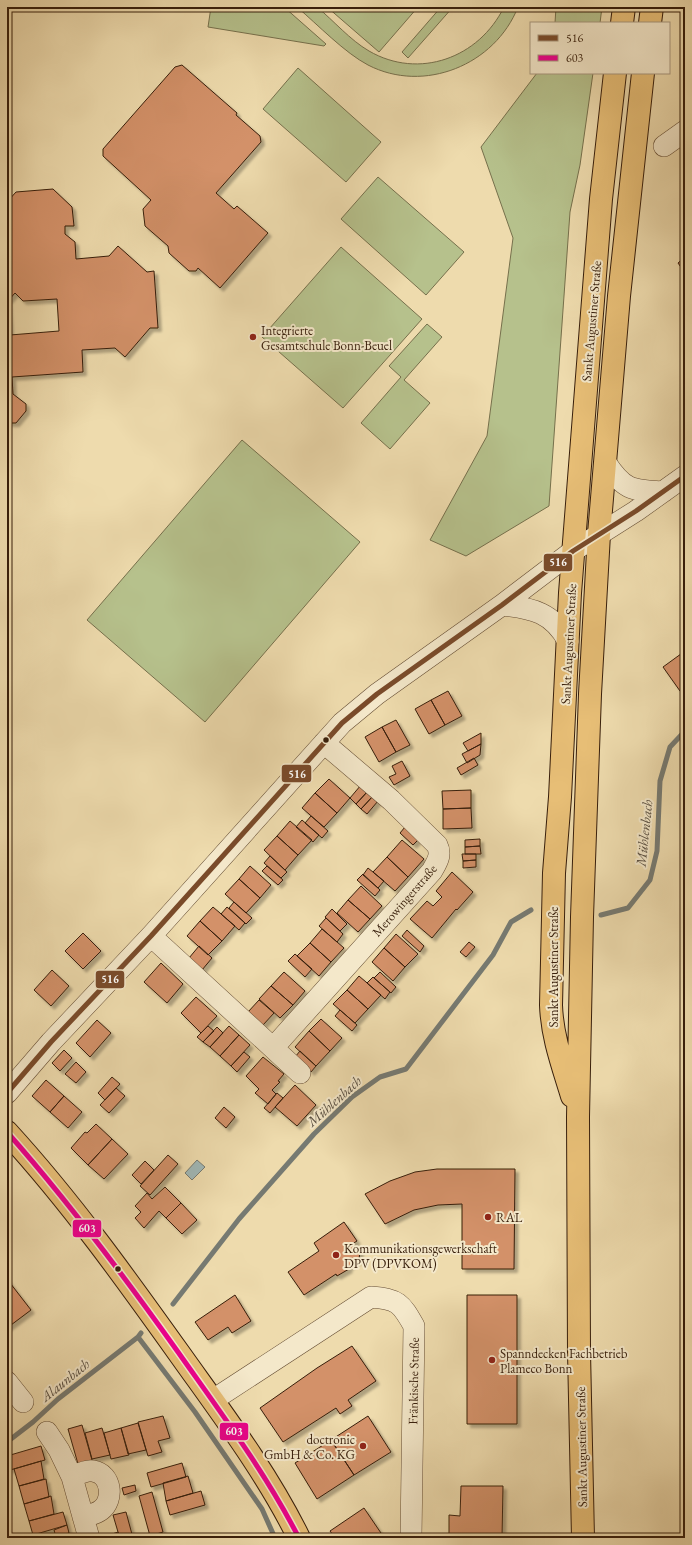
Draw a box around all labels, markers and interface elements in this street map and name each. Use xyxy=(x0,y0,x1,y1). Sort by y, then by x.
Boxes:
legend xyxy=(530,22,670,74)
text: 516 xyxy=(566,30,584,46)
text: 603 xyxy=(566,50,584,66)
street label: Sankt Augustiner Straße xyxy=(578,260,605,382)
place label: Integrierte Gesamtschule Bonn-Beuel xyxy=(261,322,392,354)
marker: Integrierte Gesamtschule Bonn-Beuel xyxy=(248,332,258,342)
line badge: 516 xyxy=(543,553,573,572)
text: 516 xyxy=(549,555,567,569)
street label: Sankt Augustiner Straße xyxy=(557,583,580,705)
unlabelled marker xyxy=(321,735,331,745)
line badge: 516 xyxy=(281,764,312,783)
text: 516 xyxy=(288,767,306,781)
water label: Mühlenbach xyxy=(631,798,656,868)
street label: Merowingerstraße xyxy=(368,861,440,940)
street label: Sankt Augustiner Straße xyxy=(545,907,562,1027)
line badge: 516 xyxy=(95,970,125,989)
text: 516 xyxy=(101,972,119,986)
water label: Mühlenbach xyxy=(302,1072,365,1131)
place label: RAL xyxy=(496,1209,523,1226)
marker: RAL xyxy=(483,1212,493,1222)
line badge: 603 xyxy=(72,1219,102,1238)
text: 603 xyxy=(78,1221,96,1235)
place label: Kommunikationsgewerkschaft DPV (DPVKOM) xyxy=(344,1240,497,1272)
marker: Kommunikationsgewerkschaft DPV (DPVKOM) xyxy=(331,1250,341,1260)
unlabelled marker xyxy=(113,1264,123,1274)
street label: Fränkische Straße xyxy=(404,1337,423,1425)
place label: Spanndecken Fachbetrieb Plameco Bonn xyxy=(500,1345,628,1377)
water label: Alaunbach xyxy=(36,1355,93,1406)
marker: Spanndecken Fachbetrieb Plameco Bonn xyxy=(487,1355,497,1365)
street label: Sankt Augustiner Straße xyxy=(572,1386,591,1508)
line badge: 603 xyxy=(219,1422,249,1441)
text: 603 xyxy=(225,1424,243,1438)
place label: doctronic GmbH & Co. KG xyxy=(264,1431,356,1463)
marker: doctronic GmbH & Co. KG xyxy=(358,1441,368,1451)

